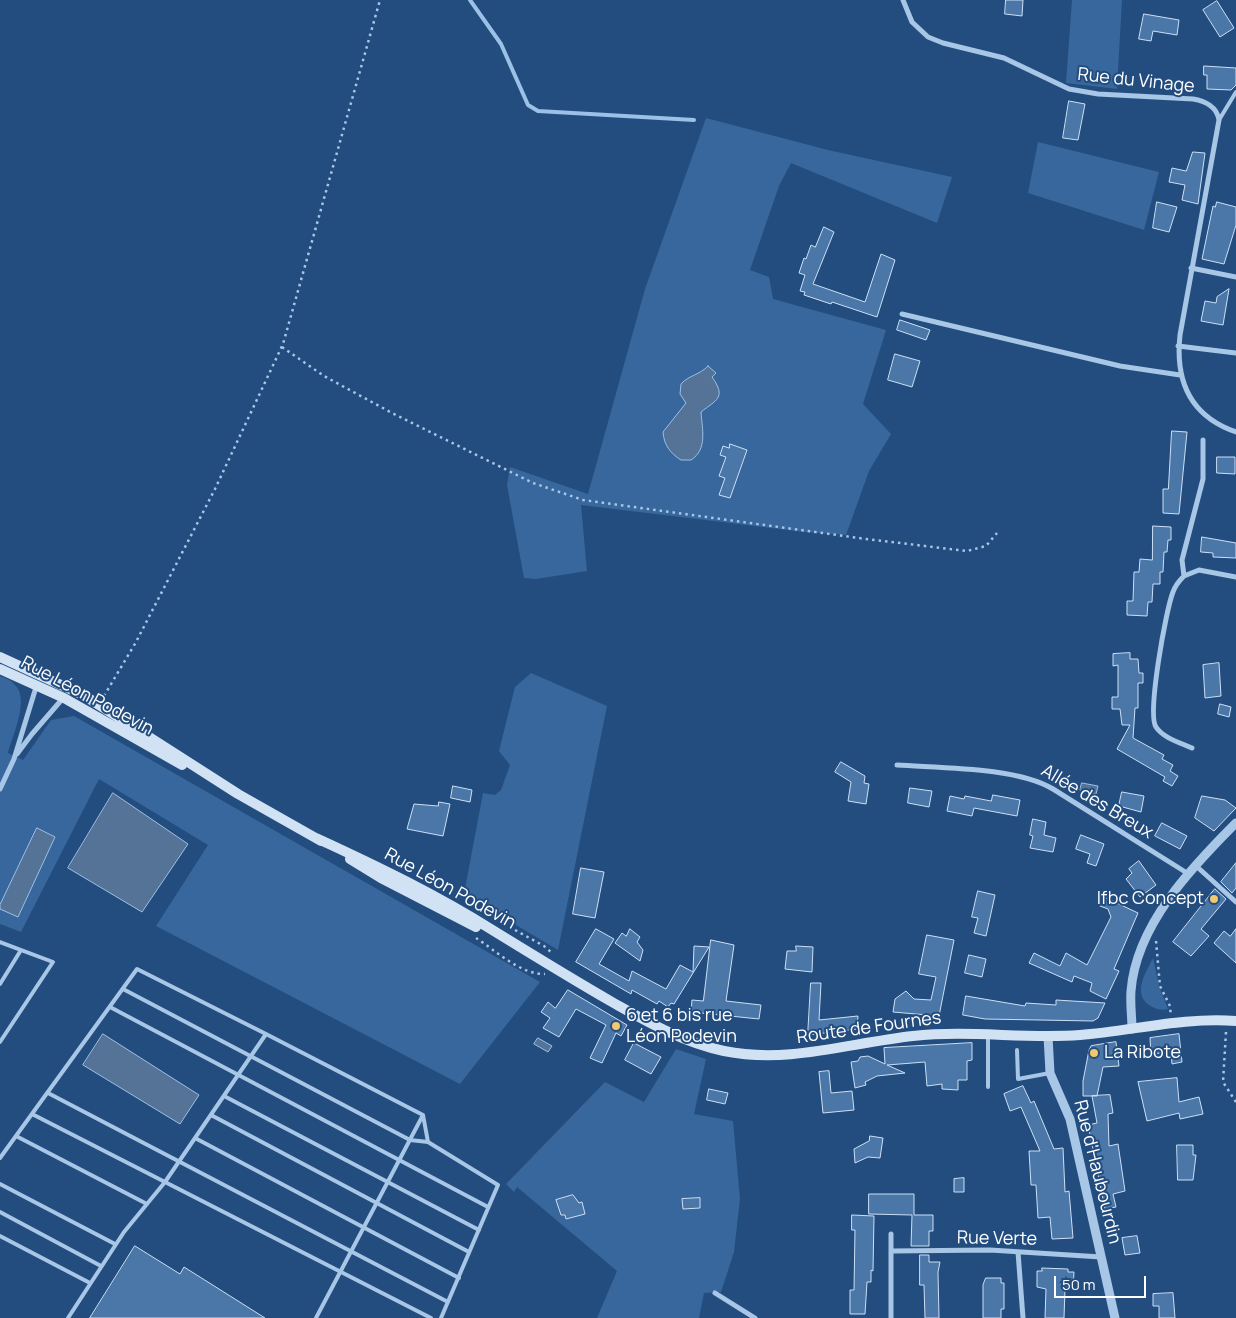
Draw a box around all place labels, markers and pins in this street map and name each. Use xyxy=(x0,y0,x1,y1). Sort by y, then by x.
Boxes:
place label: Ifbc Concept xyxy=(1097,888,1204,910)
marker: Ifbc Concept xyxy=(1208,893,1220,905)
place label: 6 et 6 bis rue Léon Podevin xyxy=(626,1005,737,1048)
marker: 6 et 6 bis rue Léon Podevin xyxy=(610,1020,622,1032)
place label: La Ribote xyxy=(1104,1042,1181,1064)
marker: La Ribote xyxy=(1088,1047,1100,1059)

